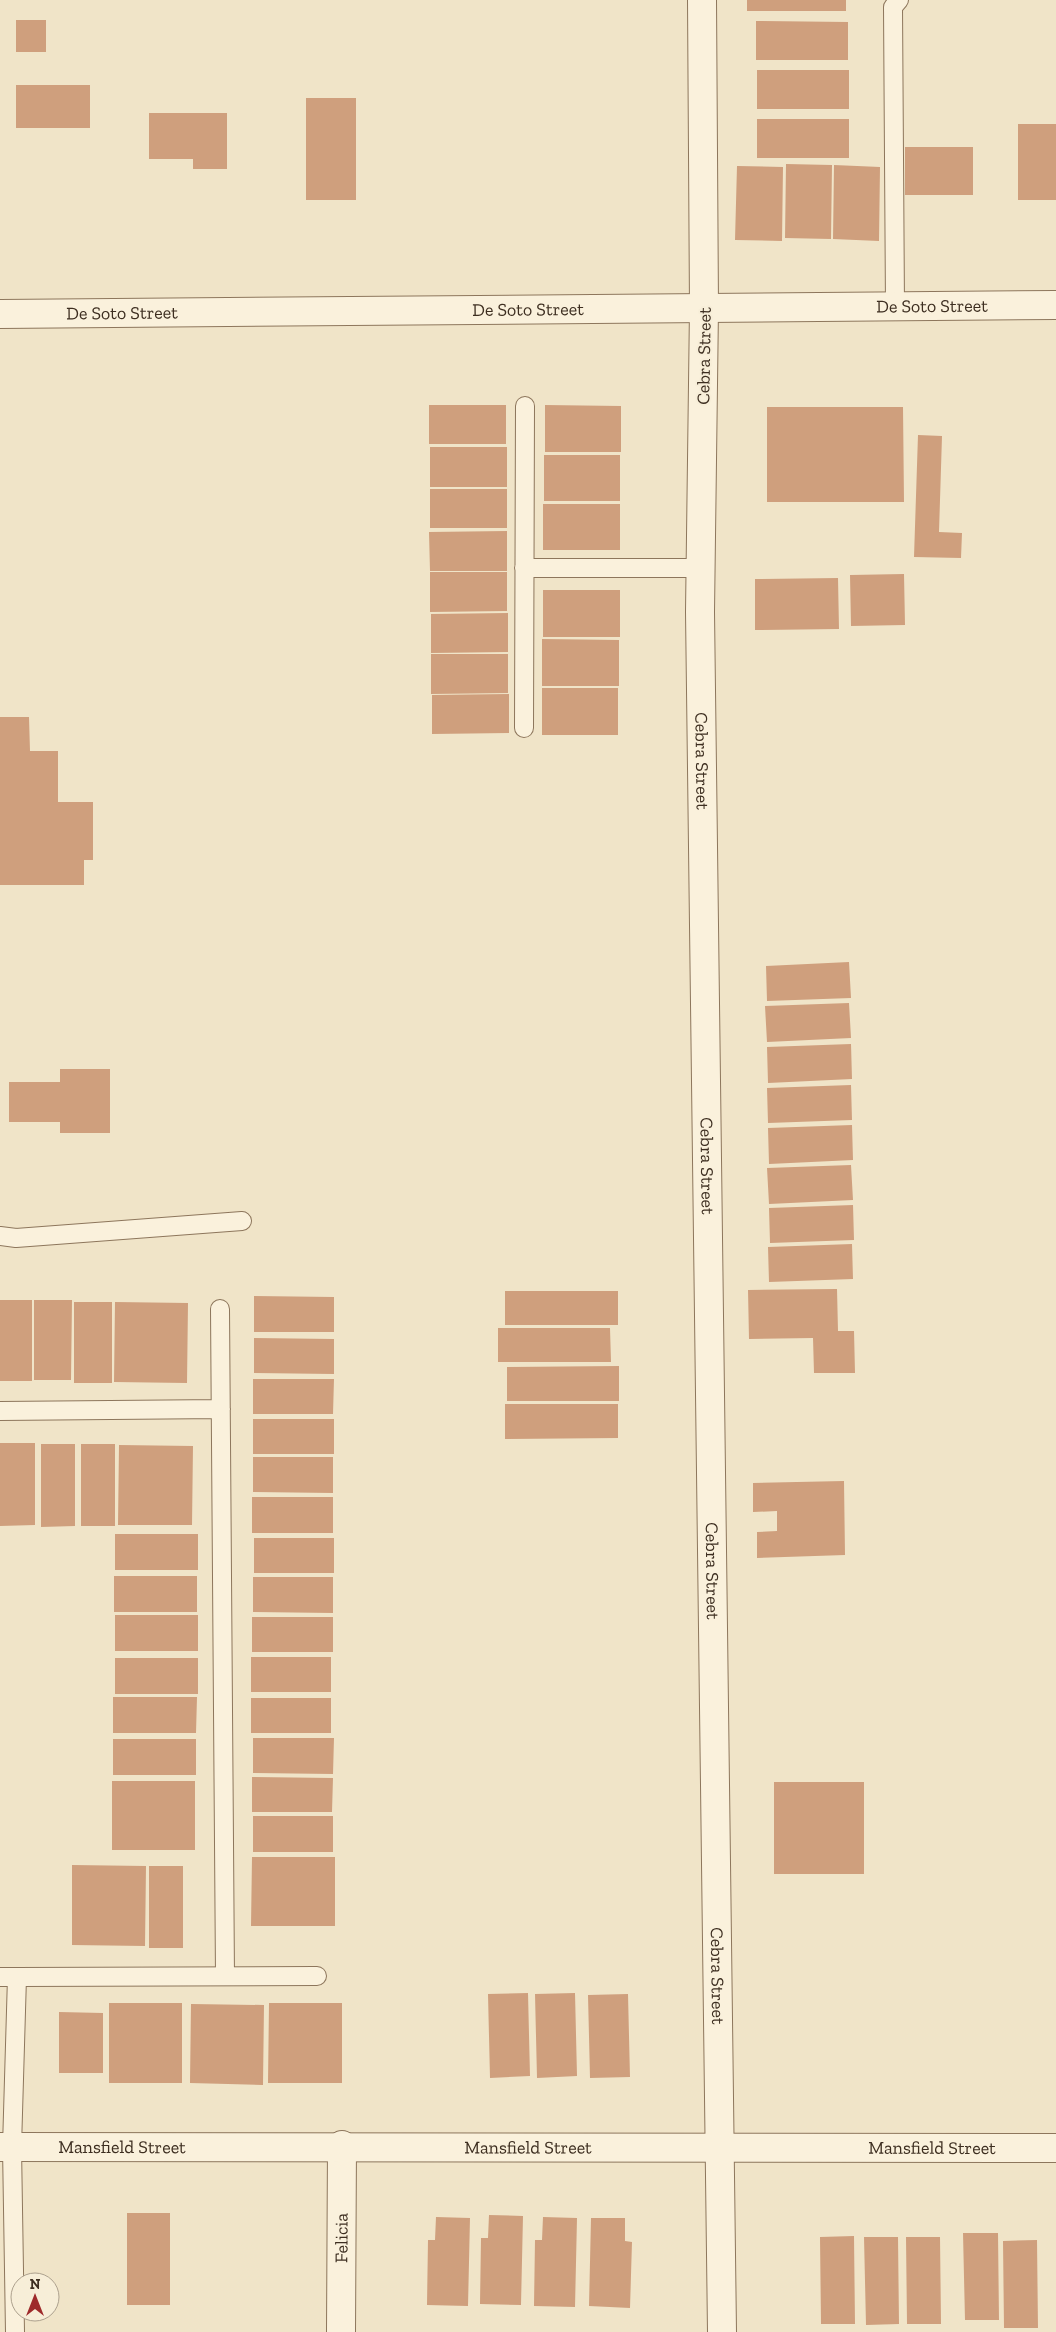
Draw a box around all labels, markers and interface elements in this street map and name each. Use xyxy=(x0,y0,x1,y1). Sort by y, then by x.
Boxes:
street label: De Soto Street xyxy=(876,295,988,318)
street label: De Soto Street xyxy=(472,298,584,321)
street label: De Soto Street xyxy=(66,301,178,324)
street label: Cebra Street xyxy=(692,307,716,405)
street label: Cebra Street xyxy=(690,712,714,810)
street label: Cebra Street xyxy=(695,1117,719,1215)
street label: Cebra Street xyxy=(701,1522,724,1620)
street label: Cebra Street xyxy=(706,1927,729,2025)
street label: Mansfield Street xyxy=(58,2136,186,2158)
street label: Mansfield Street xyxy=(464,2136,592,2159)
street label: Mansfield Street xyxy=(868,2137,996,2159)
street label: Felicia xyxy=(330,2213,353,2263)
north arrow xyxy=(10,2272,60,2322)
text: N xyxy=(30,2276,41,2293)

